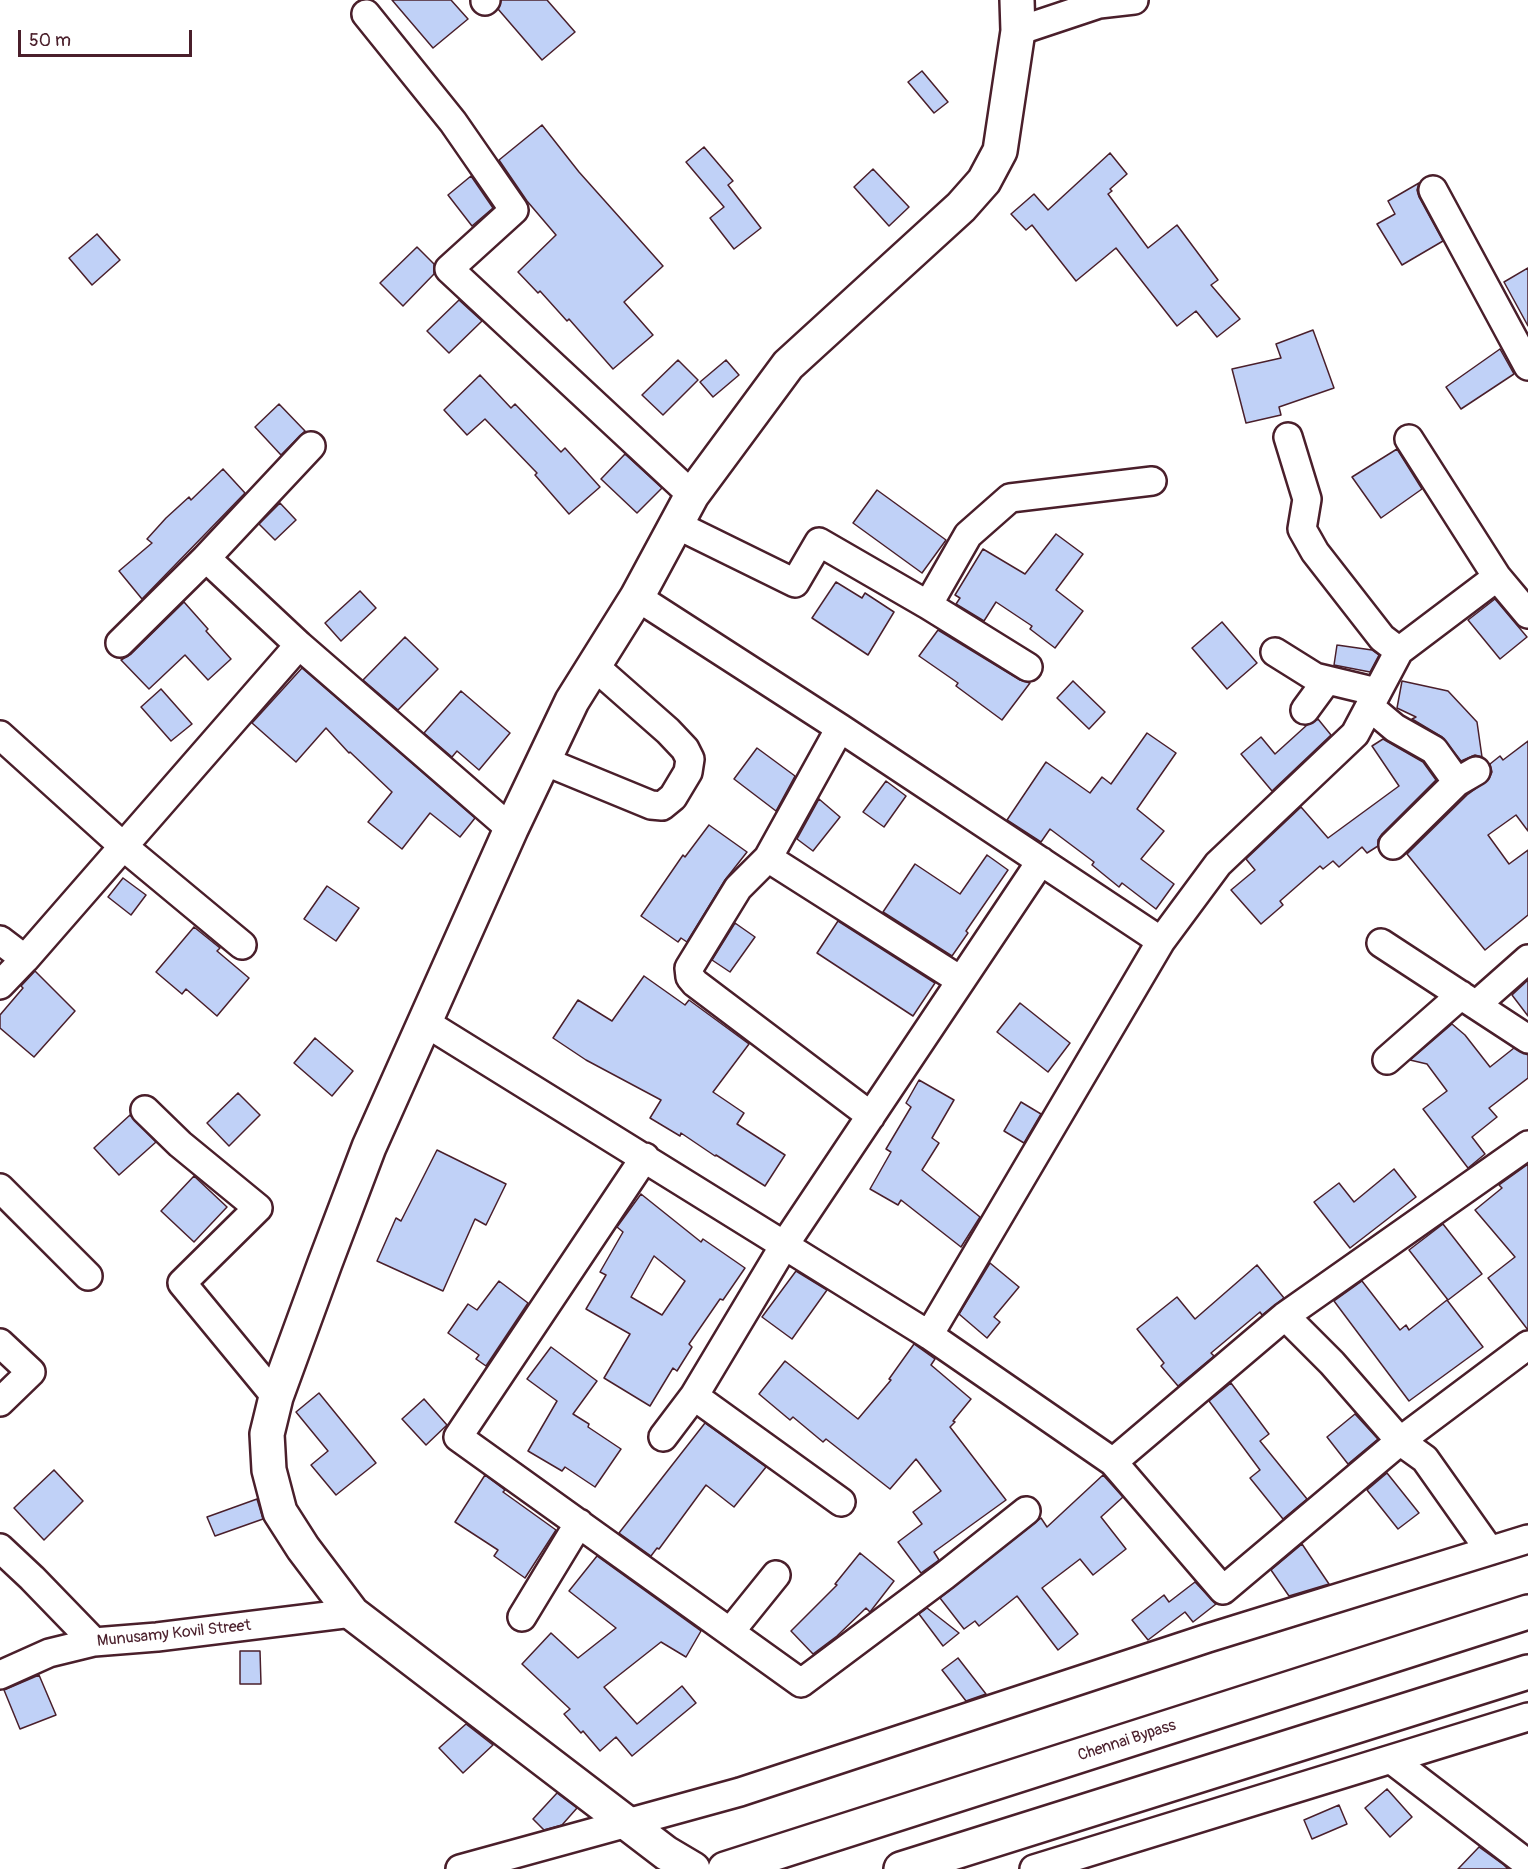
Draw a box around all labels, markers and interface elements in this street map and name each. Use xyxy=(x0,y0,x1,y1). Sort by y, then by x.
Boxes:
scale bar xyxy=(21,18,195,56)
text: 50 m xyxy=(29,29,71,52)
street label: Munusamy Kovil Street xyxy=(96,1616,252,1652)
street label: Chennai Bypass xyxy=(1076,1716,1178,1766)

